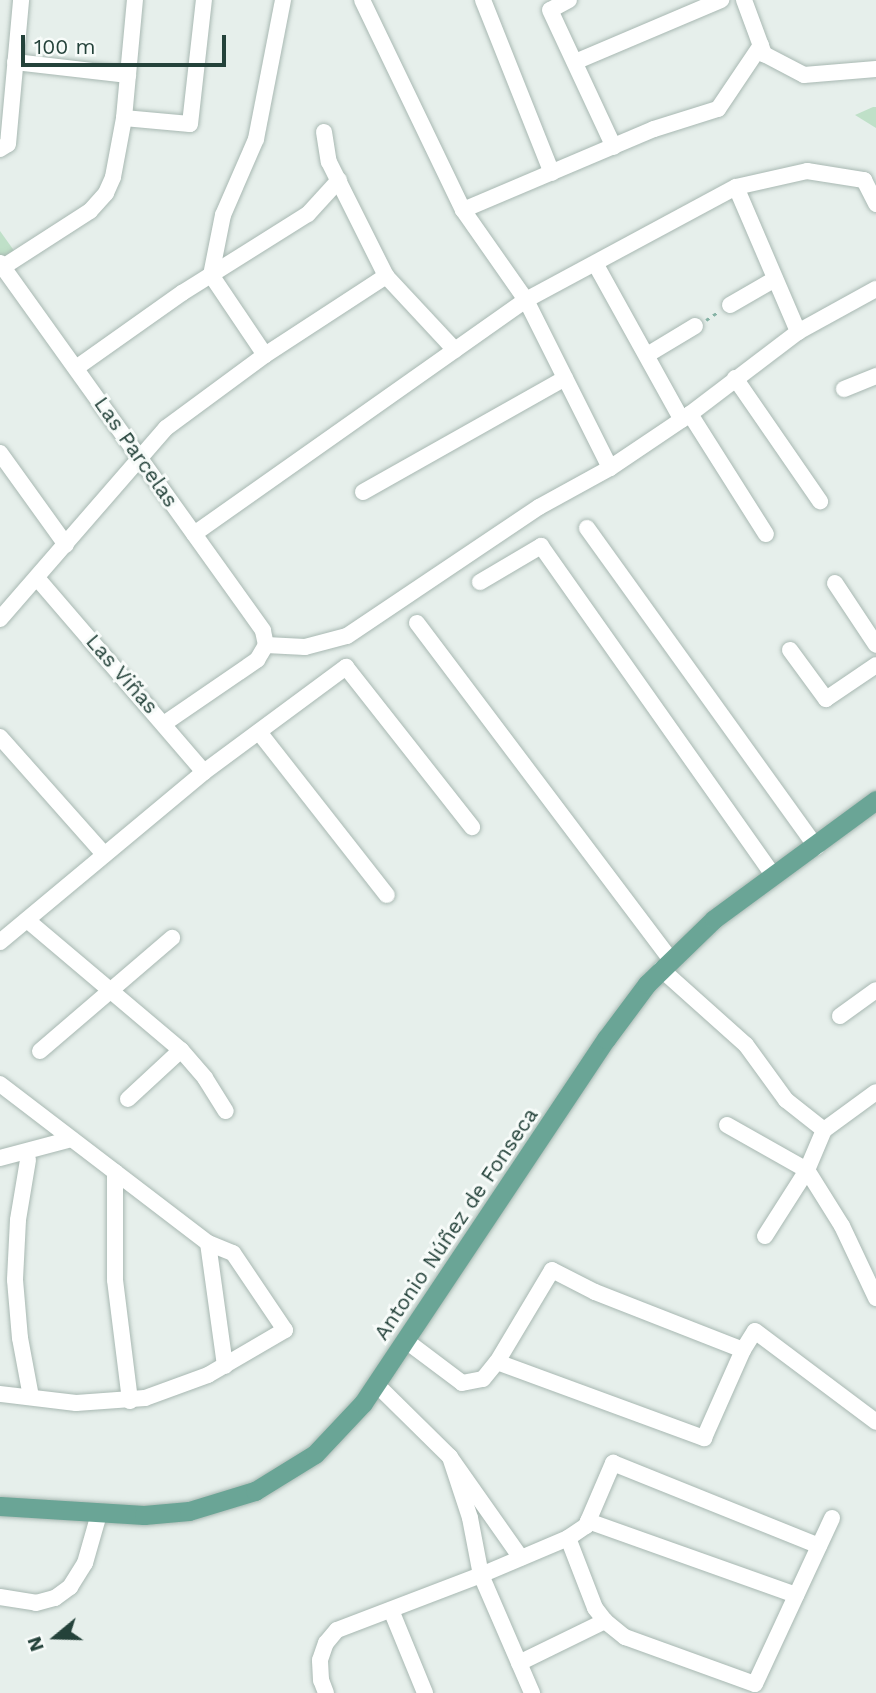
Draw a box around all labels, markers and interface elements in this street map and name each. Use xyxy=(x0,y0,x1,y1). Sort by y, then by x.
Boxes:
scale bar xyxy=(24,21,229,65)
text: 100 m xyxy=(34,34,96,59)
street label: Las Parcelas xyxy=(89,392,183,512)
street label: Las Viñas xyxy=(80,629,164,719)
street label: Antonio Núñez de Fonseca xyxy=(369,1103,543,1345)
north arrow xyxy=(21,1602,91,1672)
text: N xyxy=(23,1634,49,1654)

